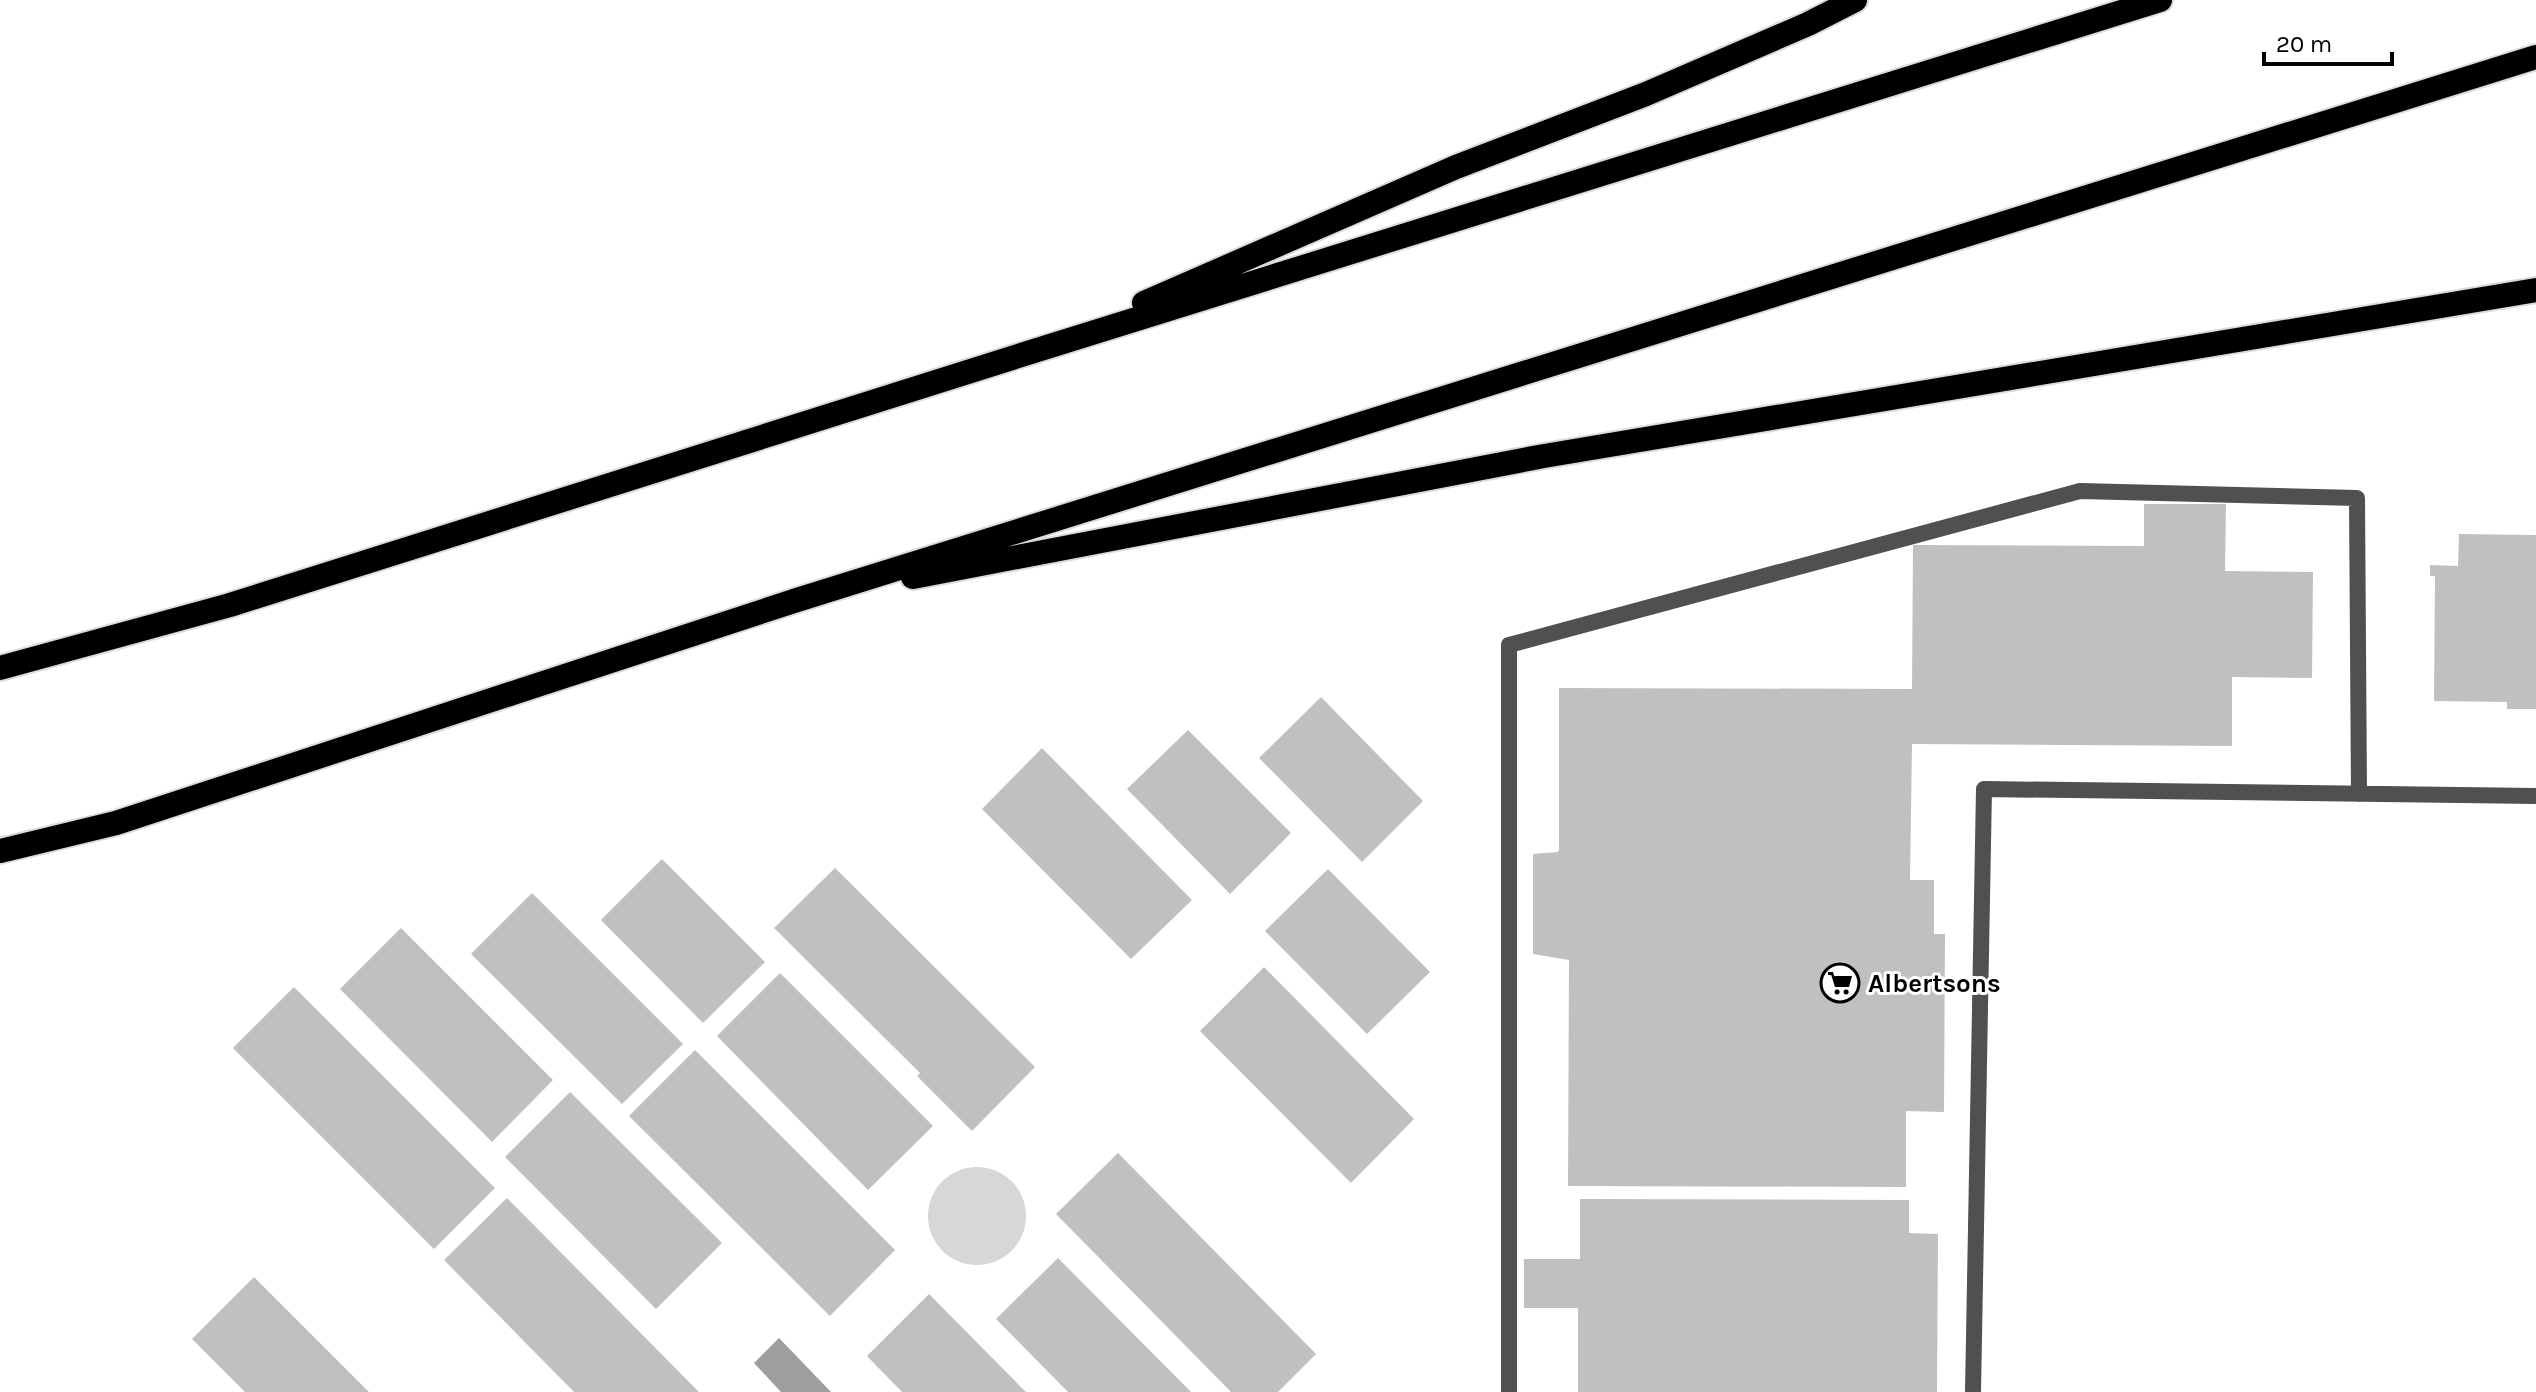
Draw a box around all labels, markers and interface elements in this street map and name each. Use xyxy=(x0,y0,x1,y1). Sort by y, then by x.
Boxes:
scale bar xyxy=(2264,16,2392,66)
text: 20 m xyxy=(2276,30,2332,58)
supermarket icon: Albertsons xyxy=(1819,962,1861,1004)
place label: Albertsons xyxy=(1868,968,2001,999)

